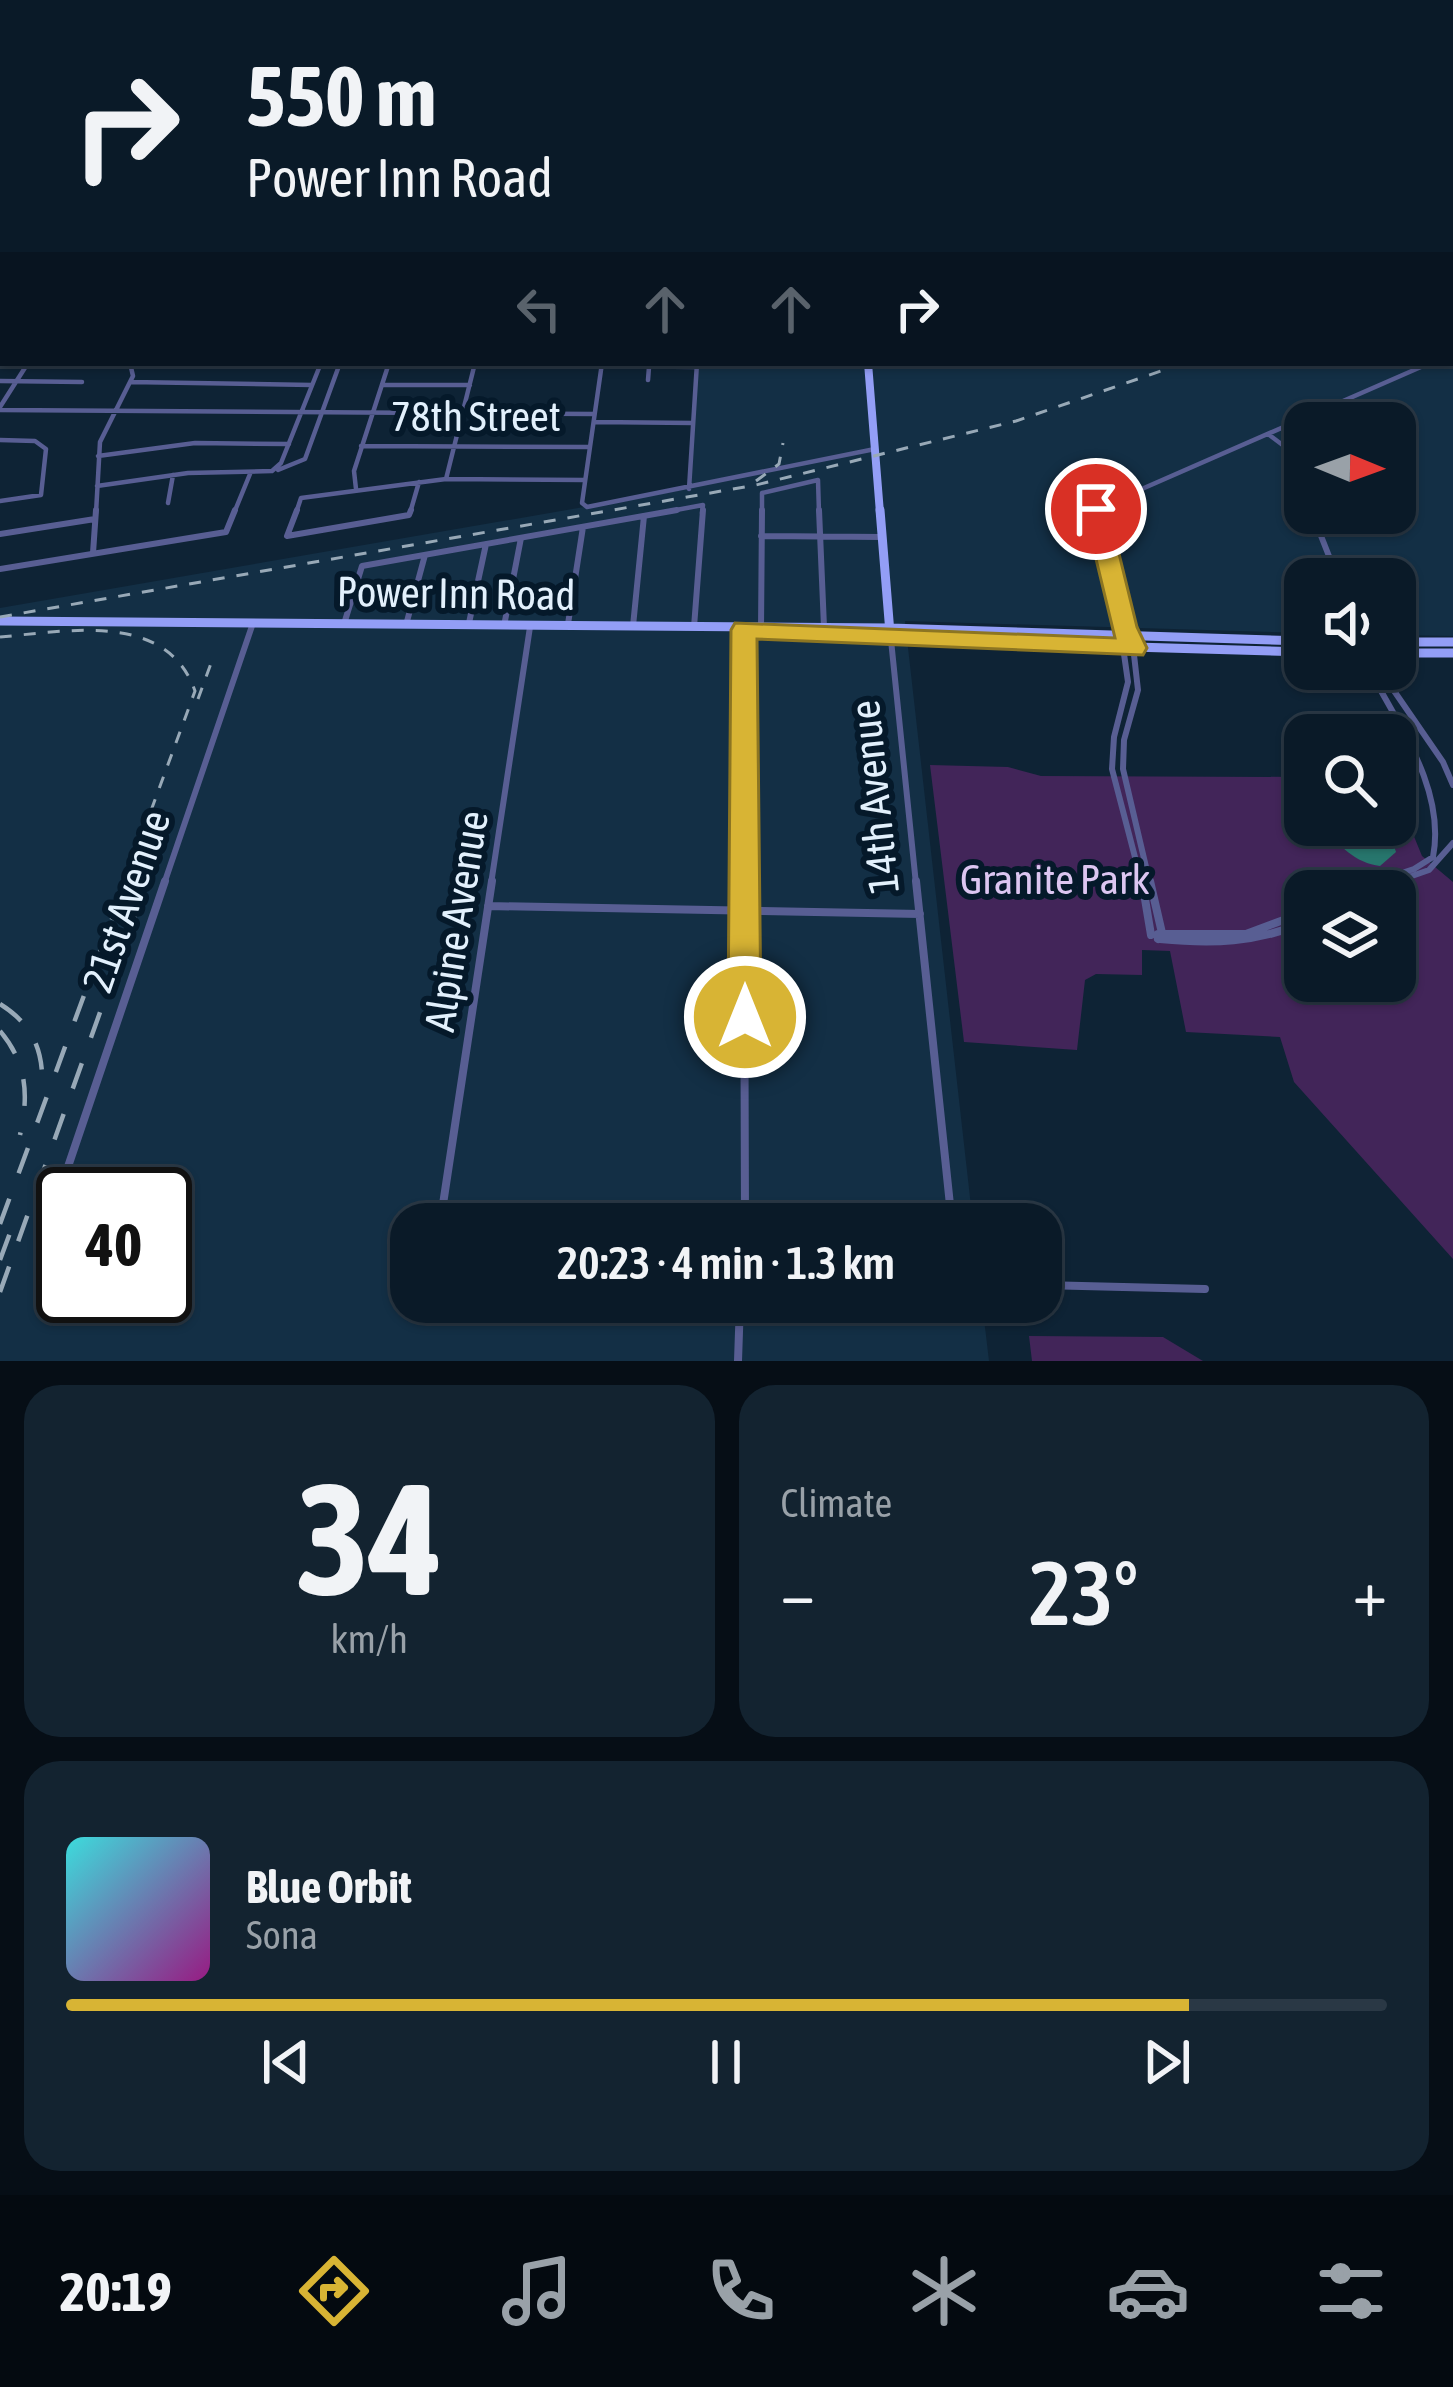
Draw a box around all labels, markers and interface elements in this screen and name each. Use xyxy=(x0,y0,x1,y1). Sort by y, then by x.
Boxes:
icon: right xyxy=(48,48,204,204)
text: 550 m xyxy=(246,48,436,144)
text: Power Inn Road xyxy=(246,147,553,208)
icon: left xyxy=(506,276,572,342)
icon: ahead xyxy=(632,276,698,342)
icon: ahead xyxy=(758,276,824,342)
icon: right xyxy=(884,276,950,342)
street label: 78th Street xyxy=(391,392,561,440)
north arrow xyxy=(1284,402,1416,534)
map controls xyxy=(1284,402,1416,1002)
pin xyxy=(1045,458,1147,560)
icon: arrive xyxy=(1063,476,1129,542)
button: sound xyxy=(1284,558,1416,690)
street label: Power Inn Road xyxy=(336,567,576,619)
street label: 14th Avenue xyxy=(840,698,908,896)
button: search xyxy=(1284,714,1416,846)
street label: 21st Avenue xyxy=(73,804,179,998)
street label: Alpine Avenue xyxy=(415,807,497,1035)
park label: Granite Park xyxy=(960,855,1150,903)
button: layers xyxy=(1284,870,1416,1002)
position arrow xyxy=(682,954,808,1080)
speed limit sign: 40 xyxy=(36,1167,192,1323)
text: 20:23 · 4 min · 1.3 km xyxy=(557,1237,895,1289)
text: 34 xyxy=(296,1449,443,1628)
text: Climate xyxy=(781,1481,892,1525)
text: 23° xyxy=(1029,1541,1138,1644)
text: − xyxy=(781,1554,815,1630)
text: + xyxy=(1353,1554,1387,1630)
text: km/h xyxy=(331,1617,408,1661)
text: Blue Orbit xyxy=(246,1861,412,1913)
text: Sona xyxy=(246,1913,318,1957)
icon: previous xyxy=(253,2029,319,2095)
icon: pause xyxy=(693,2029,759,2095)
icon: next xyxy=(1134,2029,1200,2095)
icon: directions xyxy=(292,2249,376,2333)
icon: music xyxy=(495,2249,579,2333)
icon: phone xyxy=(699,2249,783,2333)
icon: climate xyxy=(902,2249,986,2333)
icon: car xyxy=(1106,2249,1190,2333)
icon: filters xyxy=(1309,2249,1393,2333)
text: 20:19 xyxy=(60,2261,172,2322)

